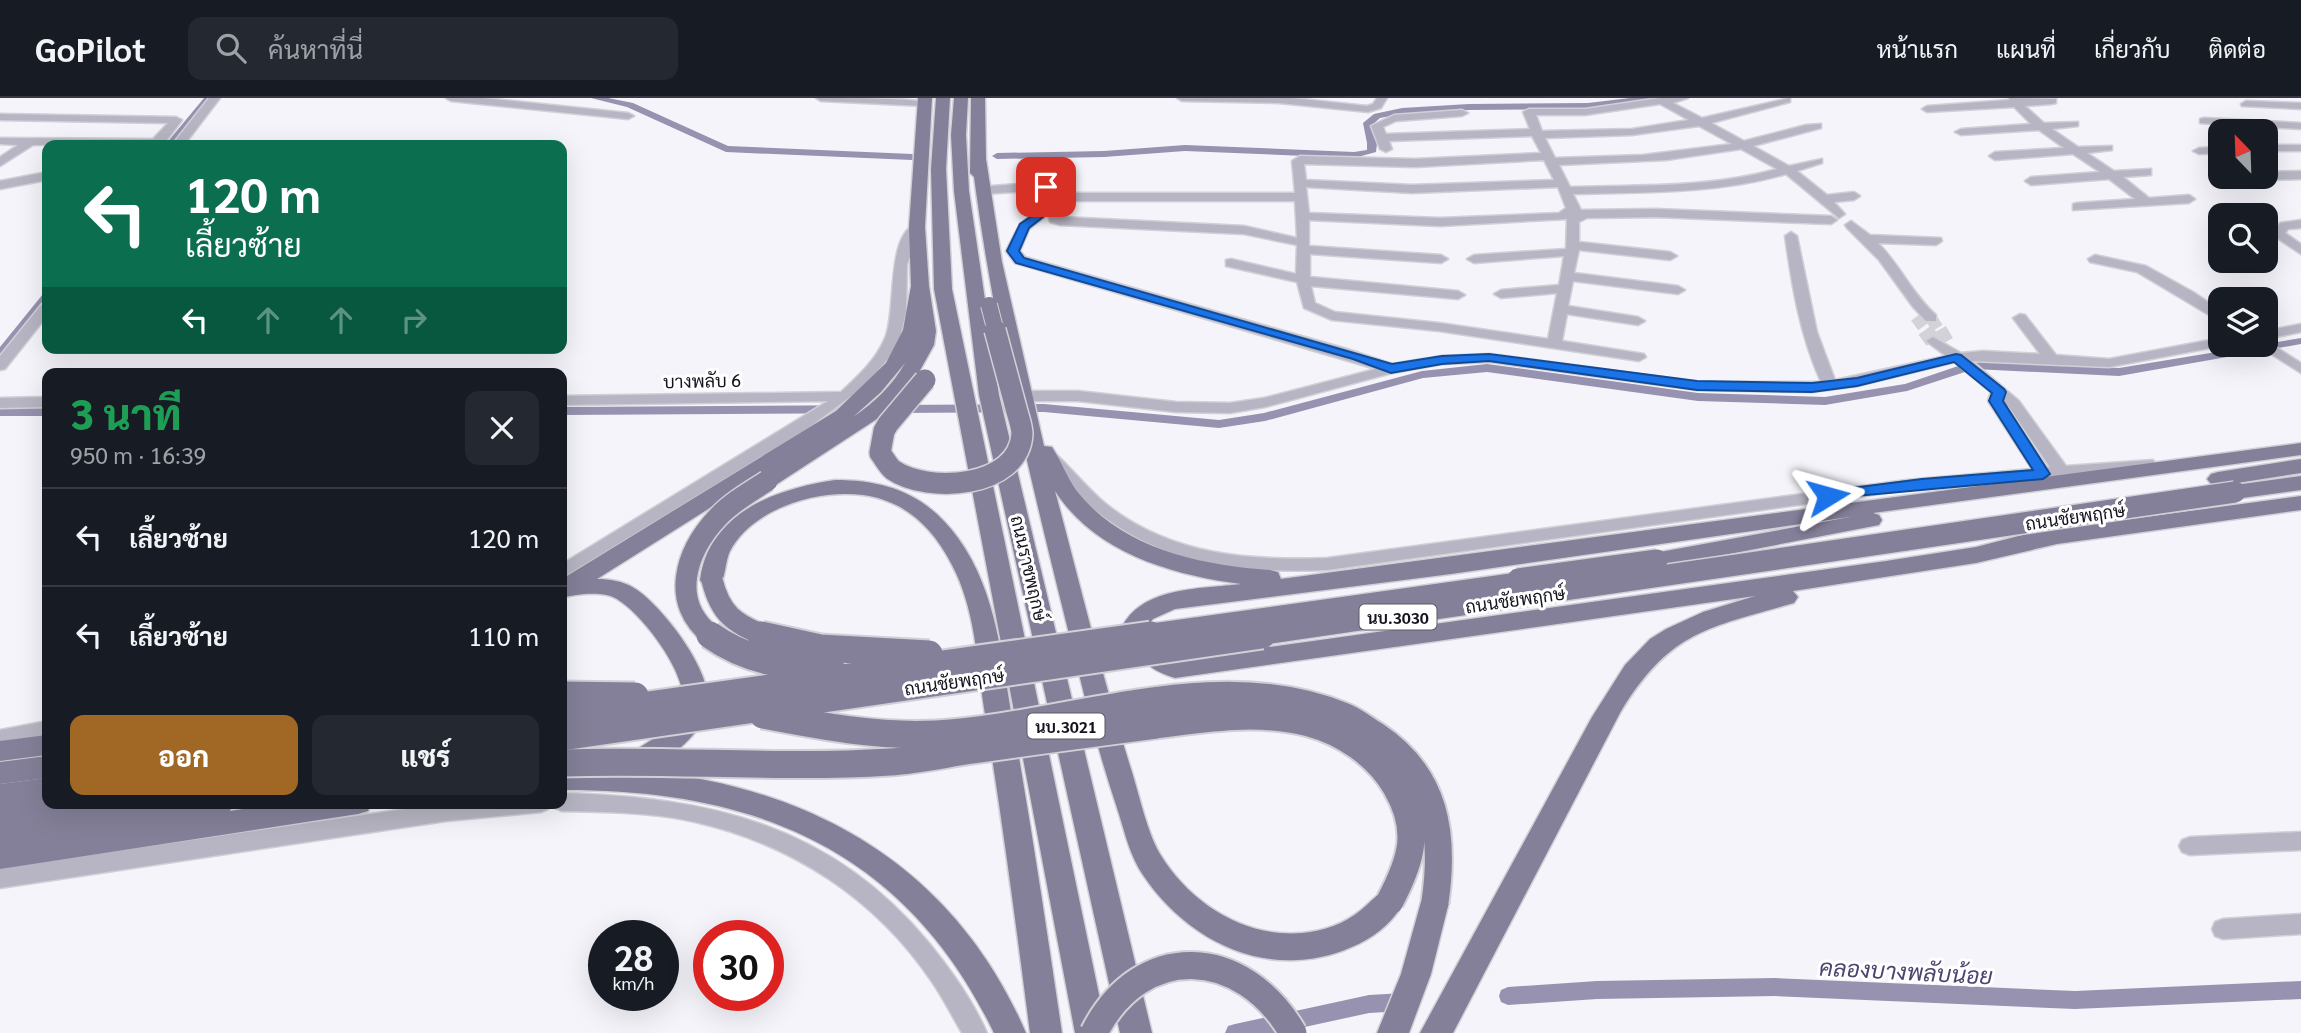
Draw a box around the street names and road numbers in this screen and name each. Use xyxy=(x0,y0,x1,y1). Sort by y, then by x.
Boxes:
street label: บางพลับ 6 xyxy=(663,368,741,392)
street label: ถนนชัยพฤกษ์ xyxy=(2024,498,2127,535)
street label: ถนนราชพฤกษ์ xyxy=(1006,513,1054,624)
street label: ถนนชัยพฤกษ์ xyxy=(1464,581,1567,618)
road number: นบ.3030 xyxy=(1360,604,1436,630)
street label: ถนนชัยพฤกษ์ xyxy=(903,663,1006,700)
road number: นบ.3021 xyxy=(1028,713,1104,738)

